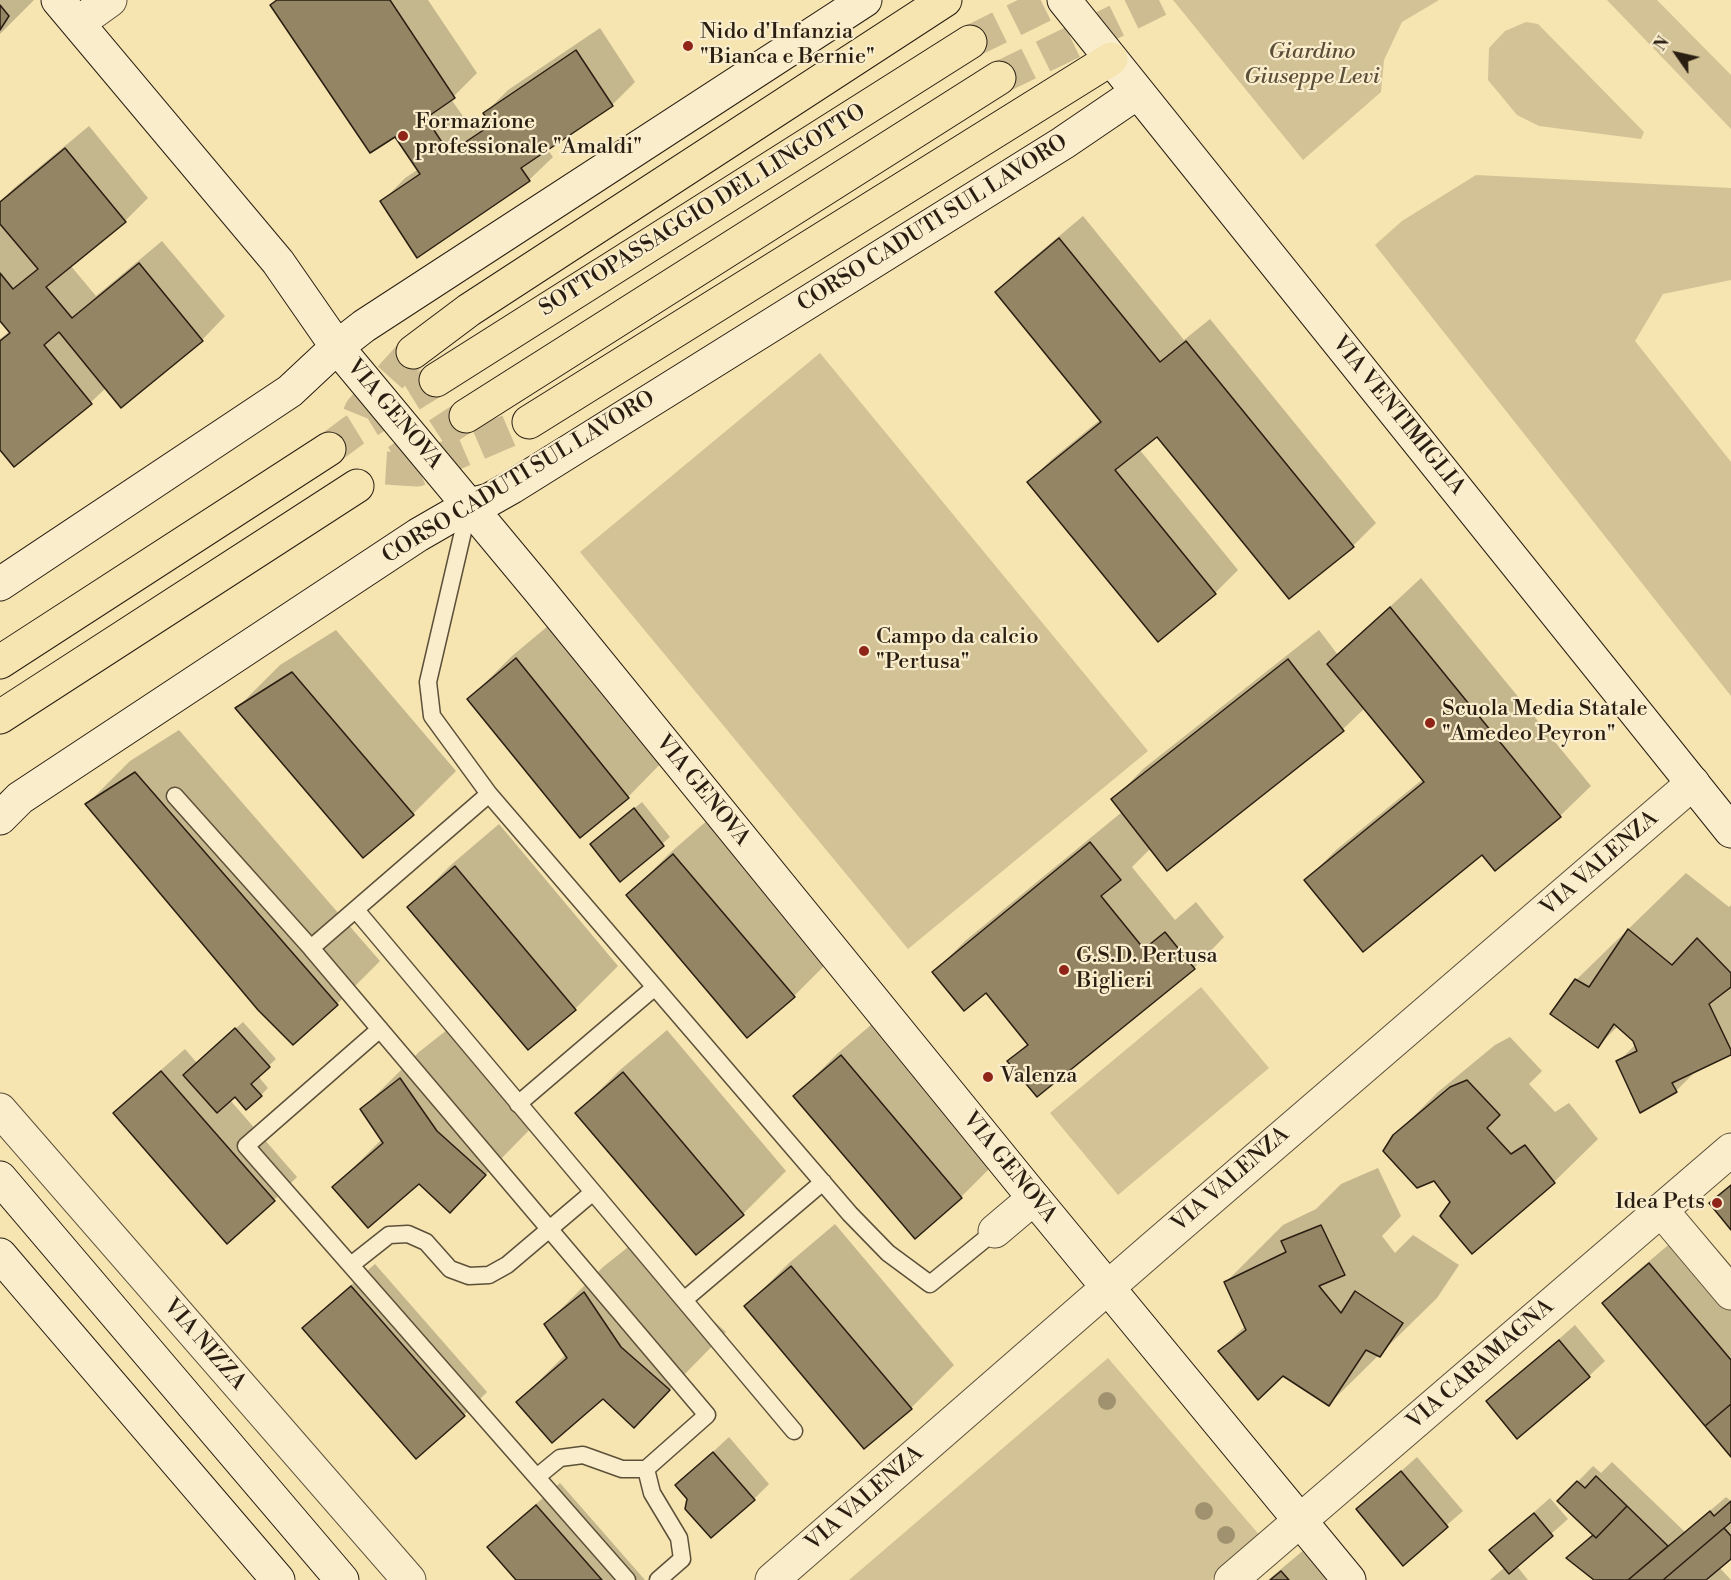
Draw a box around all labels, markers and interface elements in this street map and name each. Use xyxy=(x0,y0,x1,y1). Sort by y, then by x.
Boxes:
place label: Nido d'Infanzia "Bianca e Bernie" xyxy=(700,20,875,72)
north arrow xyxy=(1647,24,1707,84)
text: N xyxy=(1650,33,1674,55)
marker: Nido d'Infanzia "Bianca e Bernie" xyxy=(681,39,695,53)
park label: Giardino Giuseppe Levi xyxy=(1244,40,1380,92)
street label: SOTTOPASSAGGIO DEL LINGOTTO xyxy=(535,99,871,323)
place label: Formazione professionale "Amaldi" xyxy=(415,110,642,162)
marker: Formazione professionale "Amaldi" xyxy=(396,129,410,143)
street label: CORSO CADUTI SUL LAVORO xyxy=(793,130,1073,318)
street label: VIA VENTIMIGLIA xyxy=(1326,331,1470,501)
street label: VIA GENOVA xyxy=(340,355,448,475)
street label: CORSO CADUTI SUL LAVORO xyxy=(378,386,660,570)
place label: Campo da calcio "Pertusa" xyxy=(876,625,1039,676)
marker: Campo da calcio "Pertusa" xyxy=(857,644,871,658)
place label: Scuola Media Statale "Amedeo Peyron" xyxy=(1442,697,1648,748)
marker: Scuola Media Statale "Amedeo Peyron" xyxy=(1423,716,1437,730)
street label: VIA GENOVA xyxy=(649,730,755,852)
street label: VIA VALENZA xyxy=(1536,806,1664,922)
place label: G.S.D. Pertusa Biglieri xyxy=(1076,944,1218,996)
marker: G.S.D. Pertusa Biglieri xyxy=(1057,963,1071,977)
place label: Valenza xyxy=(1000,1064,1077,1090)
marker: Valenza xyxy=(981,1070,995,1084)
street label: VIA GENOVA xyxy=(956,1107,1062,1229)
street label: VIA VALENZA xyxy=(1167,1122,1295,1238)
place label: Idea Pets xyxy=(1615,1190,1705,1216)
marker: Idea Pets xyxy=(1710,1196,1724,1210)
street label: VIA NIZZA xyxy=(157,1294,251,1396)
street label: VIA CARAMAGNA xyxy=(1402,1294,1560,1436)
street label: VIA VALENZA xyxy=(801,1441,929,1557)

